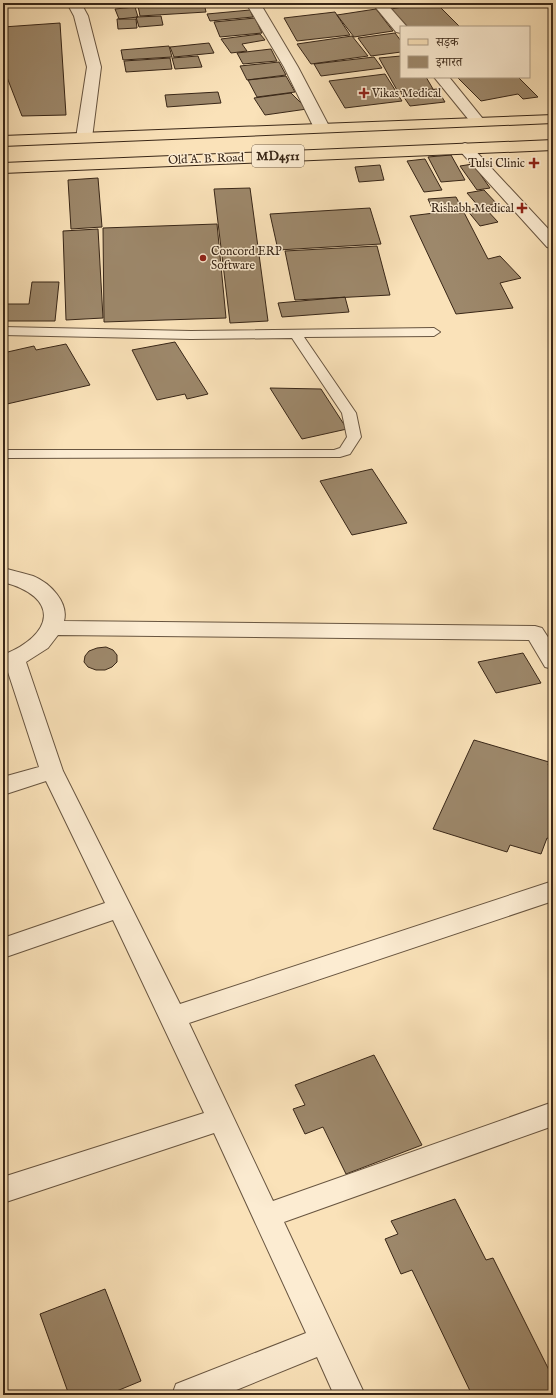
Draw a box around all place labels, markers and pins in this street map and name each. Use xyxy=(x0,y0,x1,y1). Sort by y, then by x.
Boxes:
place label: Vikas Medical xyxy=(371,86,442,101)
marker: Vikas Medical xyxy=(359,88,369,98)
place label: Tulsi Clinic xyxy=(468,156,525,171)
marker: Tulsi Clinic xyxy=(528,157,540,169)
place label: Rishabh Medical xyxy=(431,201,515,216)
marker: Rishabh Medical xyxy=(517,203,527,213)
place label: Concord ERP Software xyxy=(211,244,282,273)
marker: Concord ERP Software xyxy=(198,253,208,263)

